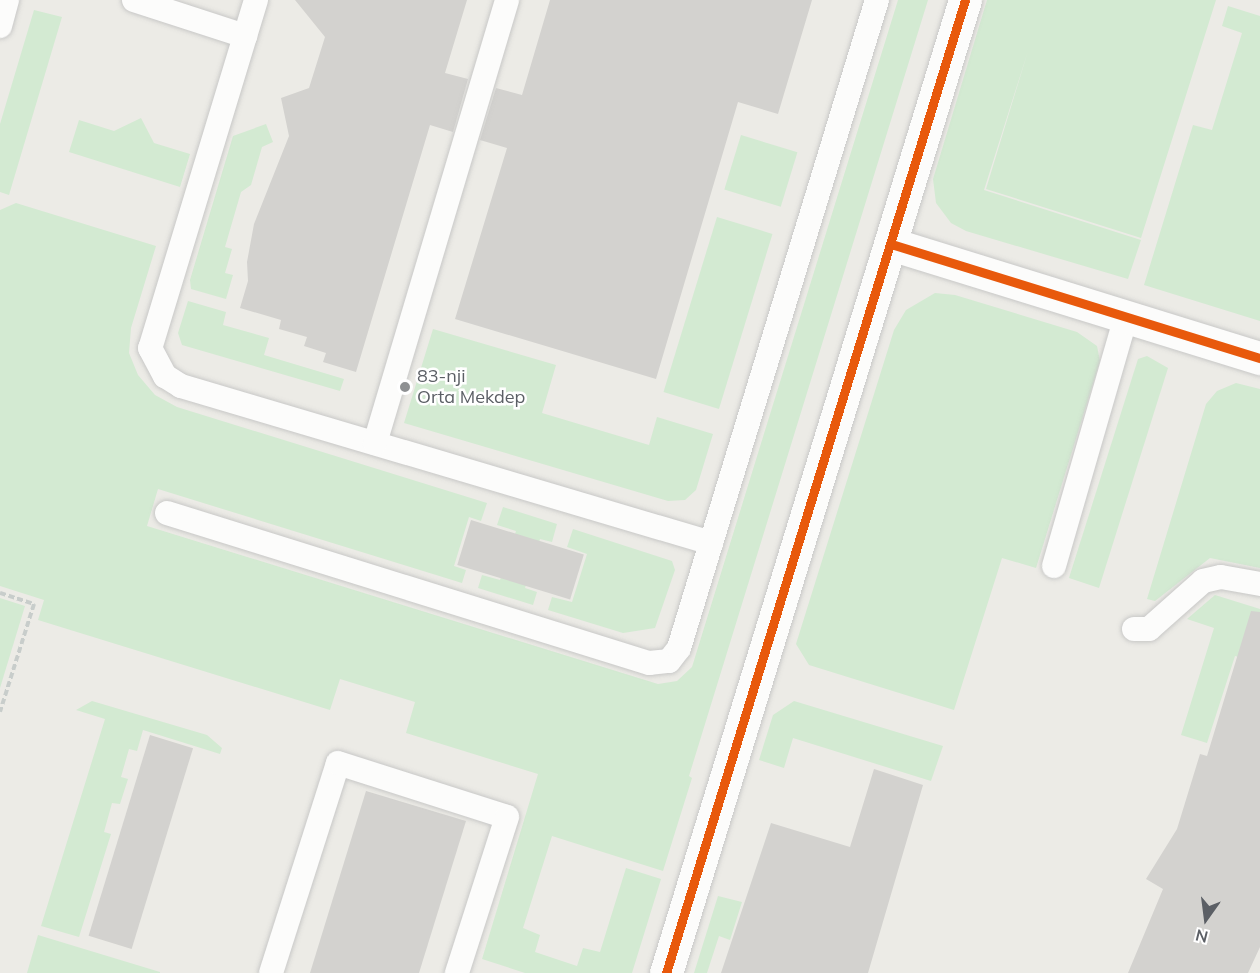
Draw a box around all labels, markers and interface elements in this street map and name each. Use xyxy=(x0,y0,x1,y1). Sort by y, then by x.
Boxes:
place label: 83-nji Orta Mekdep xyxy=(417,366,525,409)
marker: 83-nji Orta Mekdep xyxy=(398,380,412,394)
north arrow xyxy=(1176,889,1236,949)
text: N xyxy=(1193,925,1210,948)

